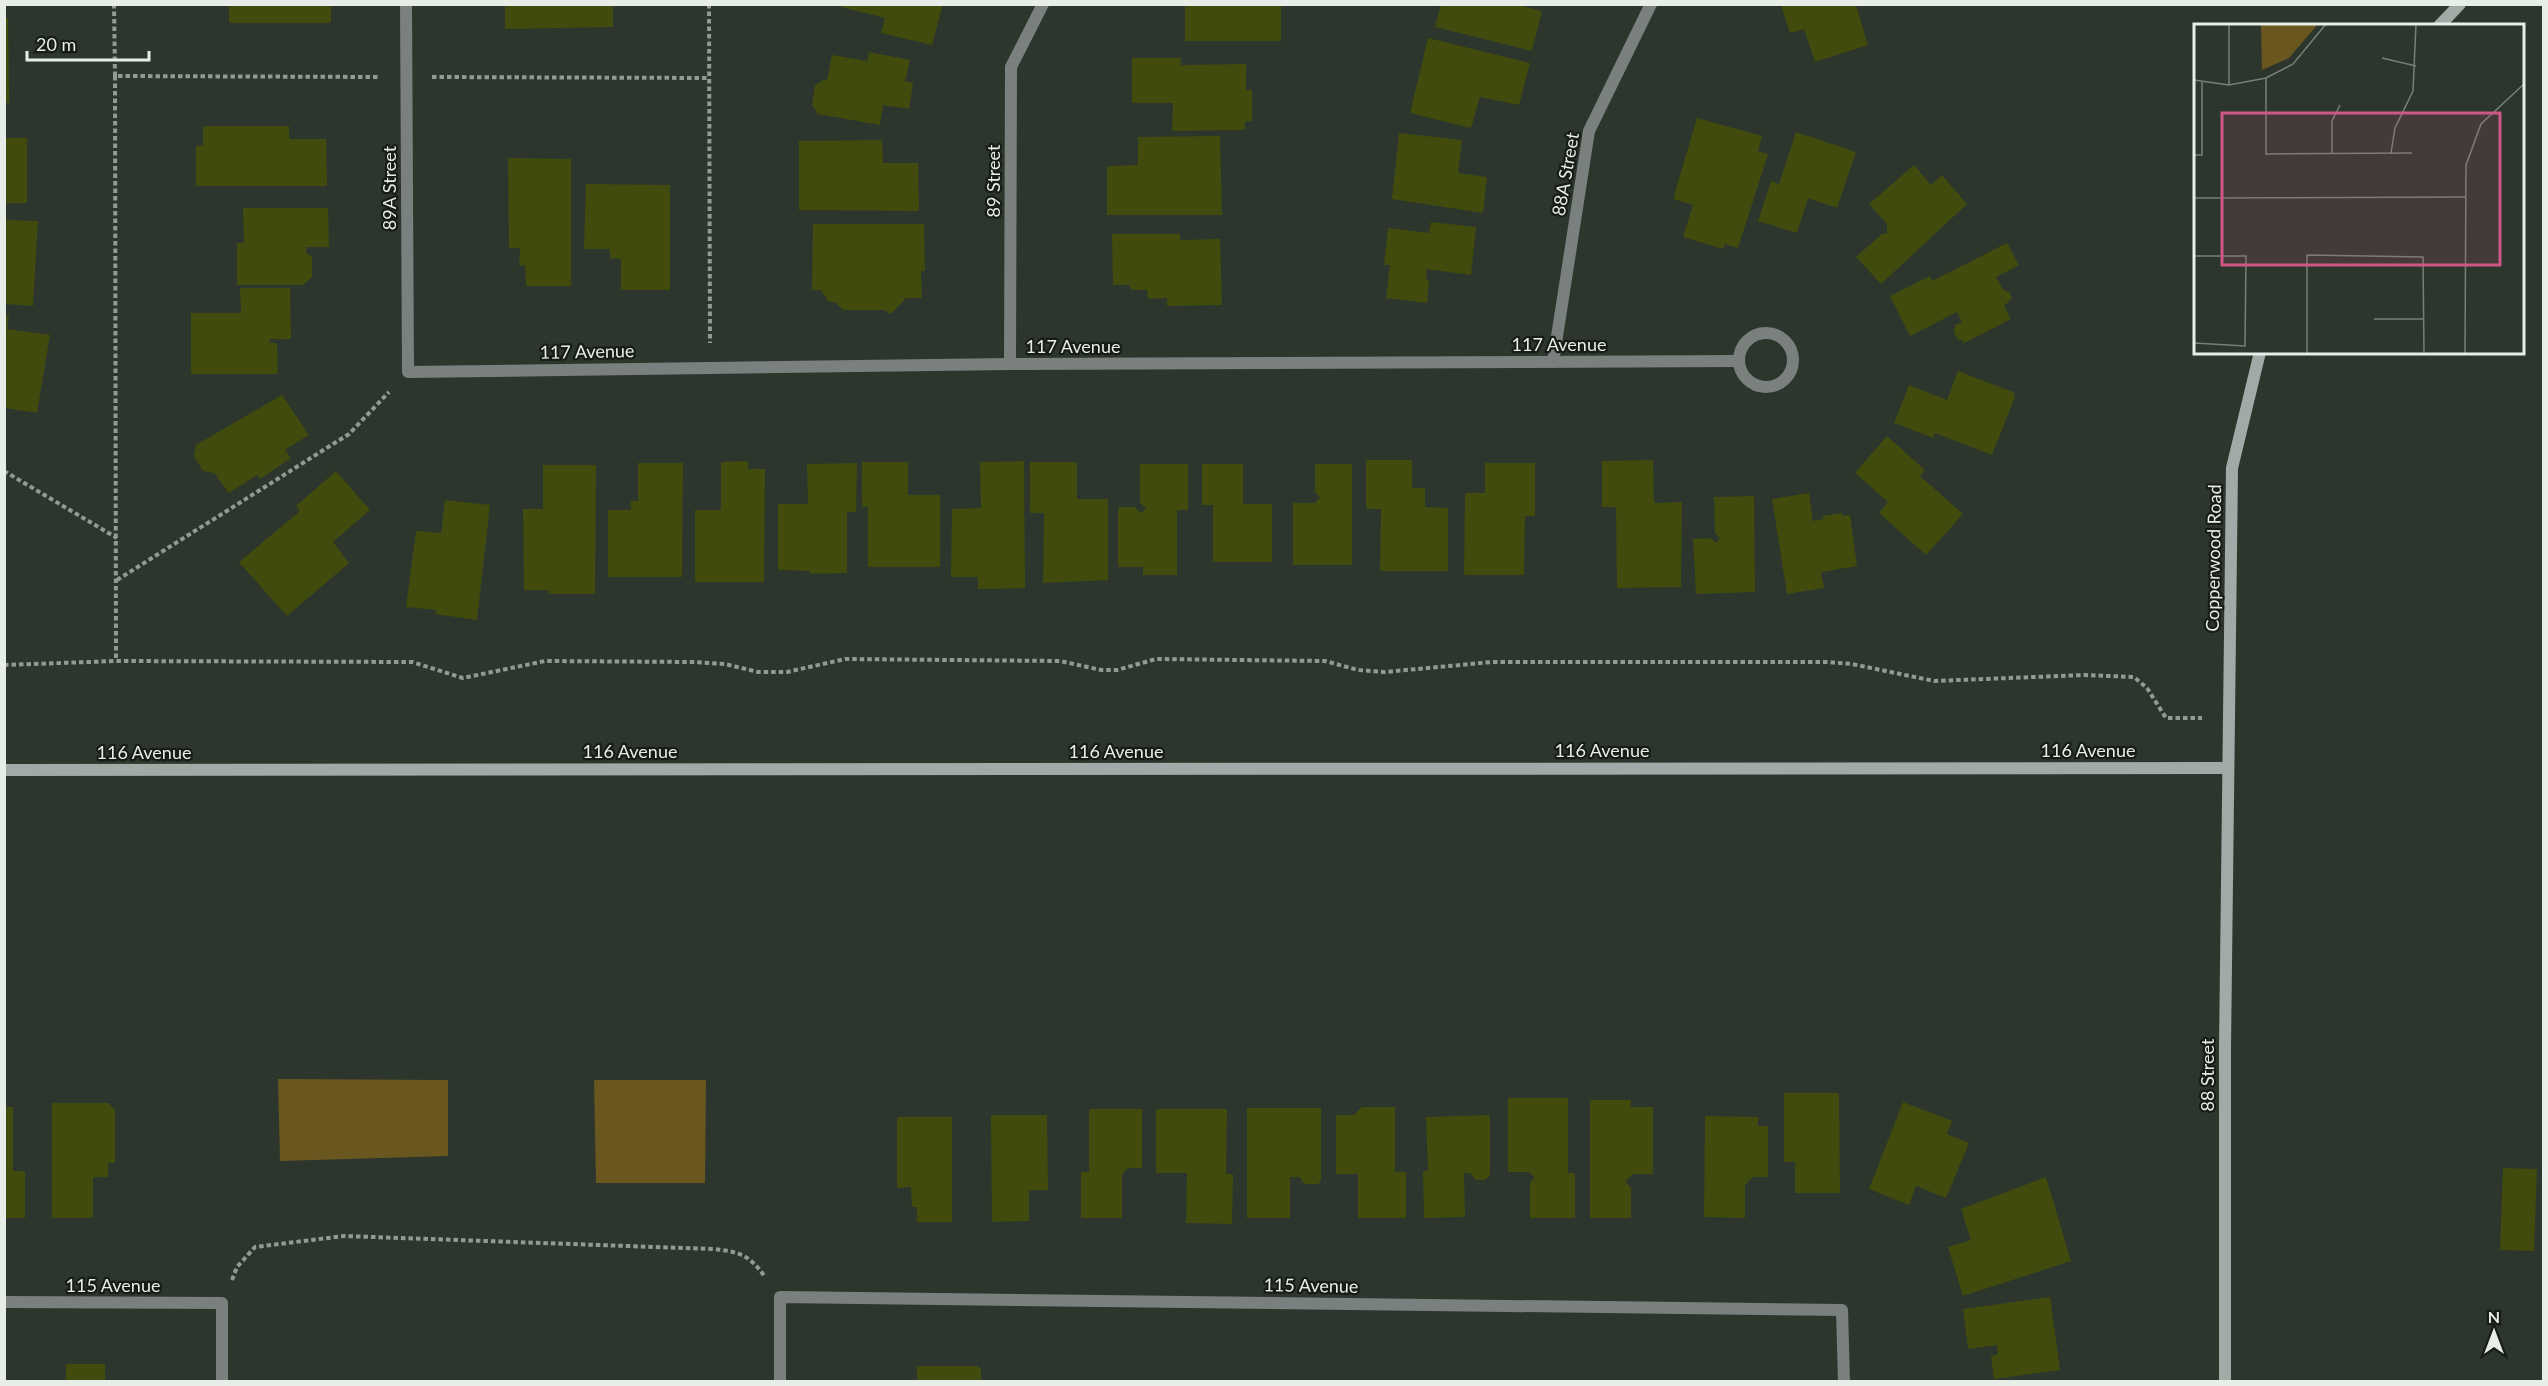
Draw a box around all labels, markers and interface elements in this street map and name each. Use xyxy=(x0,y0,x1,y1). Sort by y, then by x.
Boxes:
scale bar xyxy=(27,24,148,62)
inset map xyxy=(2194,24,2524,354)
text: 20 m xyxy=(36,33,76,55)
street label: 88A Street xyxy=(1547,130,1583,218)
street label: 89 Street xyxy=(982,144,1004,217)
street label: 89A Street xyxy=(378,145,400,230)
street label: 117 Avenue xyxy=(1512,333,1606,355)
street label: 117 Avenue xyxy=(1026,335,1120,357)
street label: 117 Avenue xyxy=(539,339,635,363)
street label: Copperwood Road xyxy=(2201,484,2225,632)
street label: 116 Avenue xyxy=(1555,739,1649,761)
street label: 116 Avenue xyxy=(2041,739,2135,761)
street label: 116 Avenue xyxy=(583,740,677,762)
street label: 116 Avenue xyxy=(1069,740,1163,762)
street label: 116 Avenue xyxy=(97,741,191,763)
street label: 88 Street xyxy=(2196,1038,2218,1111)
street label: 115 Avenue xyxy=(1263,1273,1359,1297)
street label: 115 Avenue xyxy=(66,1274,160,1296)
north arrow xyxy=(2464,1302,2524,1362)
text: N xyxy=(2488,1307,2500,1326)

